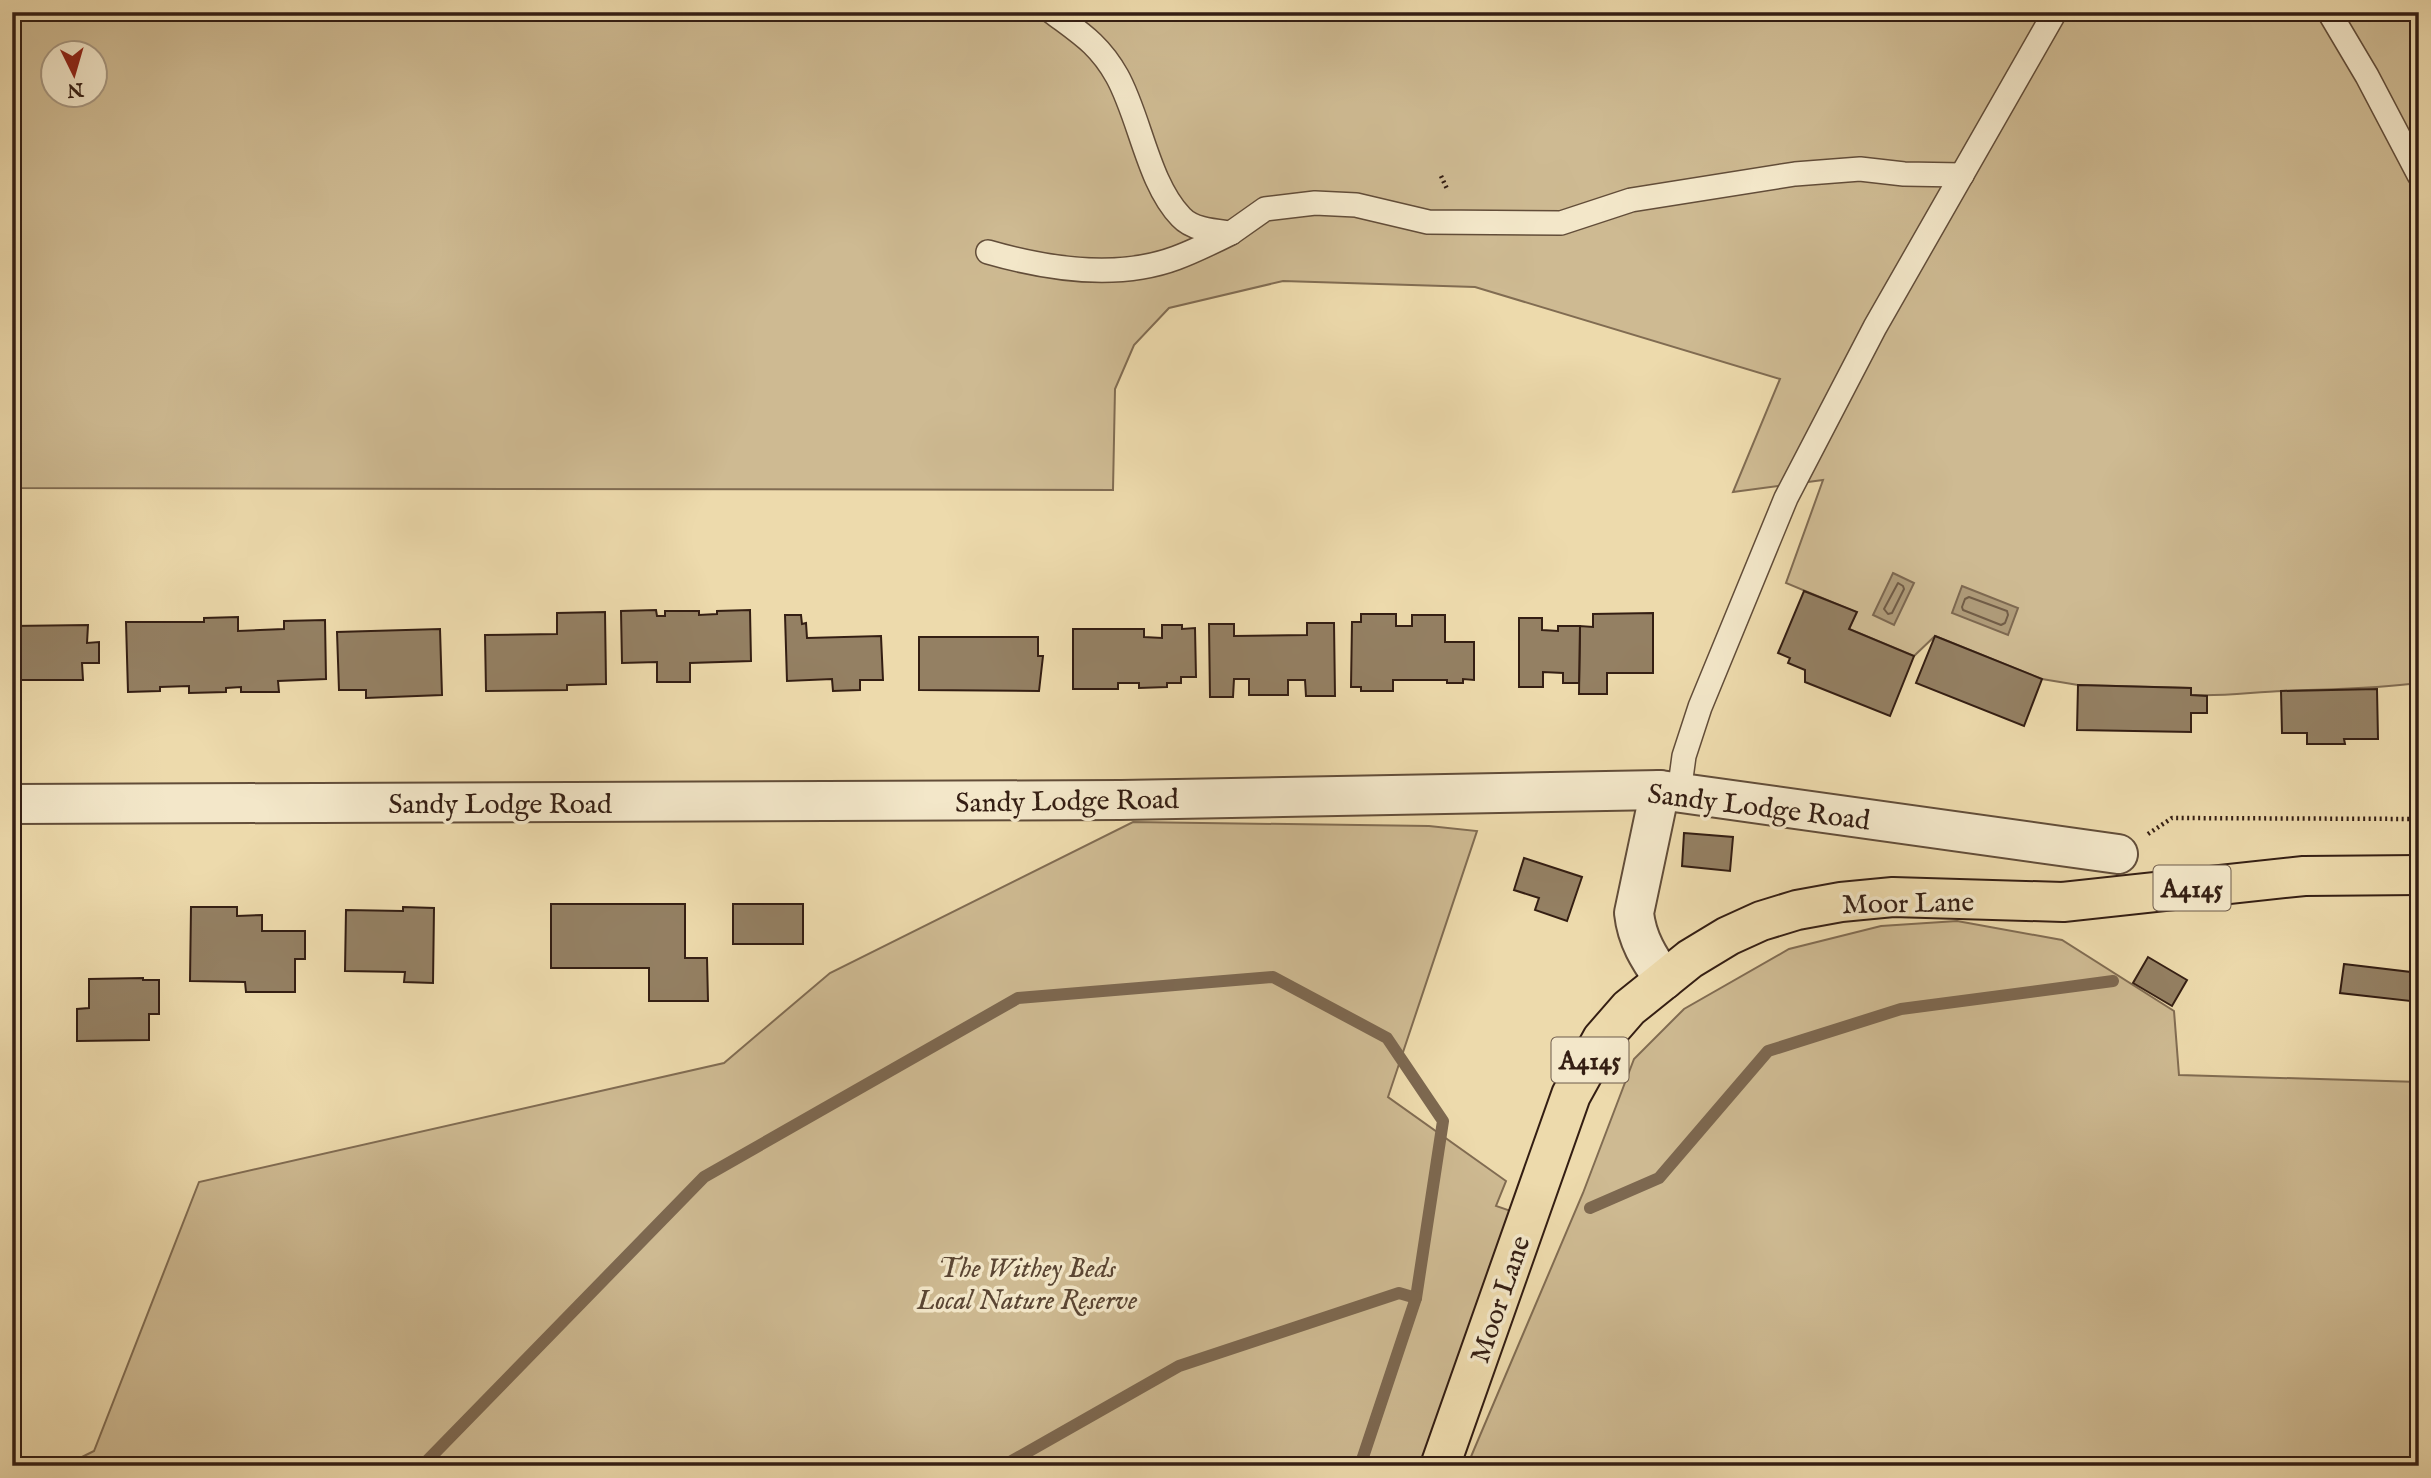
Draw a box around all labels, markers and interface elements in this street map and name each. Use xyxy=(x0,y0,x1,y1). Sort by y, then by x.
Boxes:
north arrow xyxy=(38,38,108,108)
text: N xyxy=(66,76,86,102)
street label: Sandy Lodge Road xyxy=(1646,777,1872,839)
street label: Sandy Lodge Road xyxy=(955,783,1179,822)
street label: Sandy Lodge Road xyxy=(388,788,612,823)
road number: A4145 xyxy=(2154,866,2230,911)
street label: Moor Lane xyxy=(1842,886,1975,923)
road number: A4145 xyxy=(1552,1037,1628,1082)
street label: Moor Lane xyxy=(1463,1231,1539,1368)
park label: The Withey Beds Local Nature Reserve xyxy=(916,1252,1138,1319)

